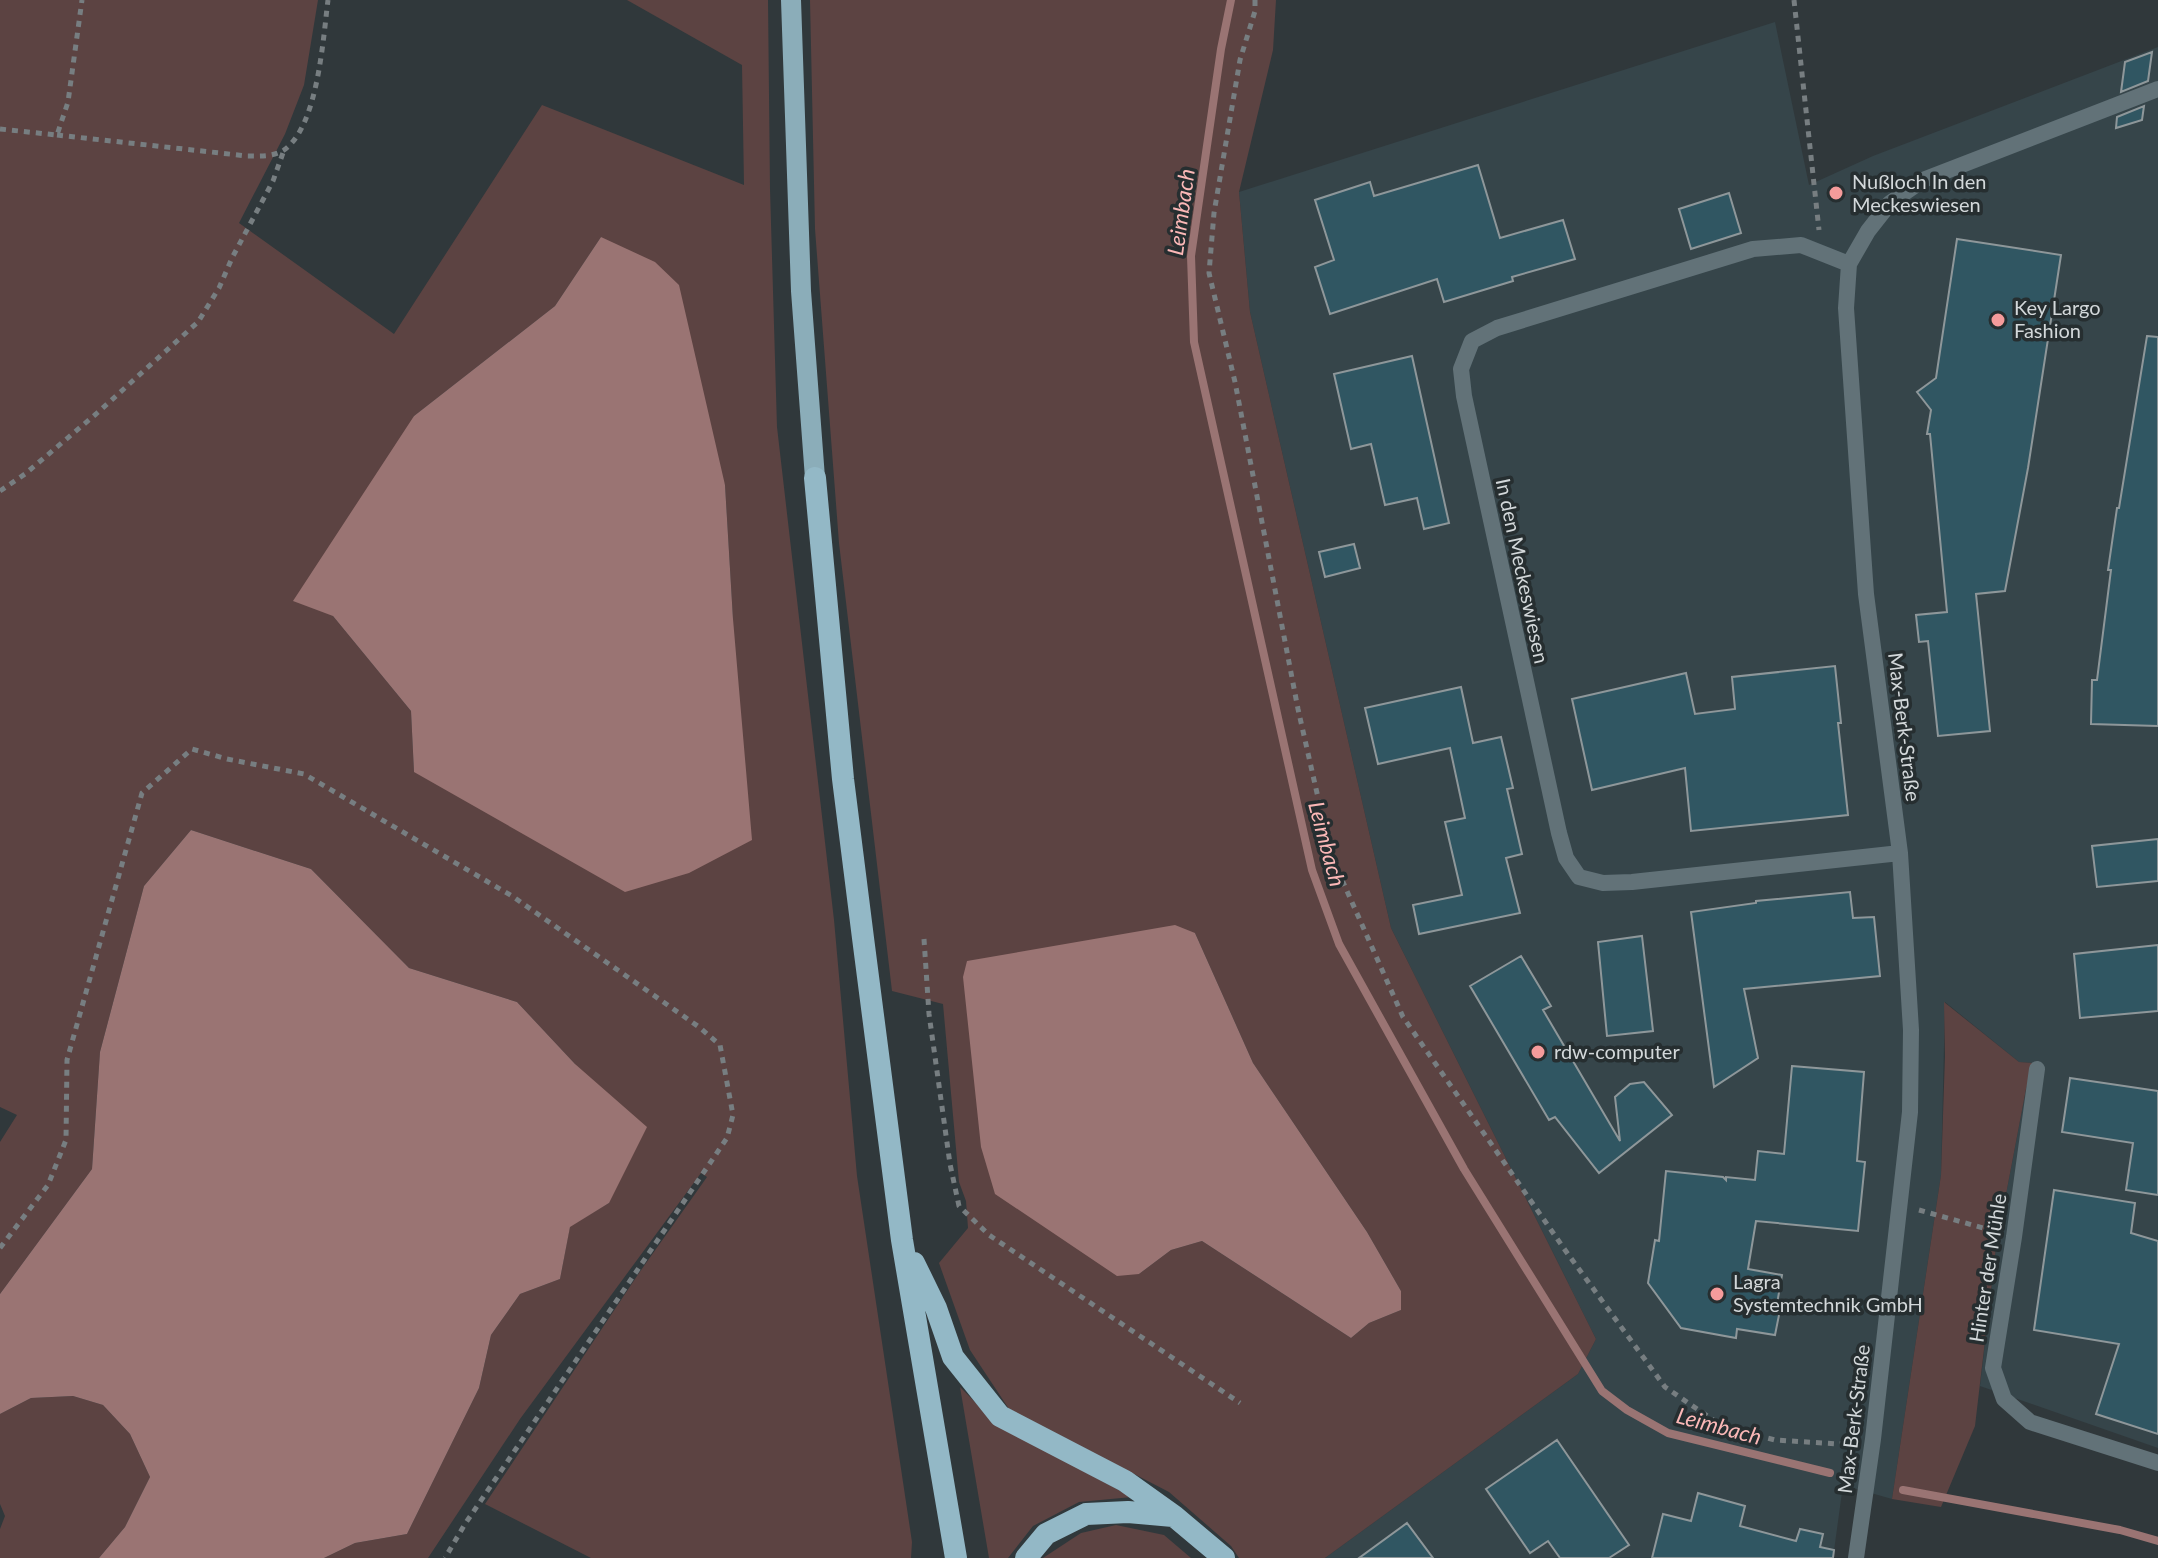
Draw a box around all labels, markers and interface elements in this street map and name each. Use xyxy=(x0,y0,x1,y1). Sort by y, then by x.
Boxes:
water label: Leimbach xyxy=(1161,167,1200,257)
place label: Nußloch In den Meckeswiesen xyxy=(1852,169,1986,216)
marker: Nußloch In den Meckeswiesen xyxy=(1827,184,1845,202)
place label: Key Largo Fashion xyxy=(2014,295,2101,342)
marker: Key Largo Fashion xyxy=(1989,311,2007,329)
street label: In den Meckeswiesen xyxy=(1492,476,1554,665)
street label: Max-Berk-Straße xyxy=(1884,651,1926,803)
water label: Leimbach xyxy=(1303,798,1352,889)
place label: rdw-computer xyxy=(1554,1039,1680,1063)
marker: rdw-computer xyxy=(1529,1043,1547,1061)
street label: Hinter der Mühle xyxy=(1963,1192,2011,1344)
place label: Lagra Systemtechnik GmbH xyxy=(1733,1269,1923,1316)
marker: Lagra Systemtechnik GmbH xyxy=(1708,1285,1726,1303)
street label: Max-Berk-Straße xyxy=(1832,1343,1874,1495)
water label: Leimbach xyxy=(1674,1401,1765,1450)

